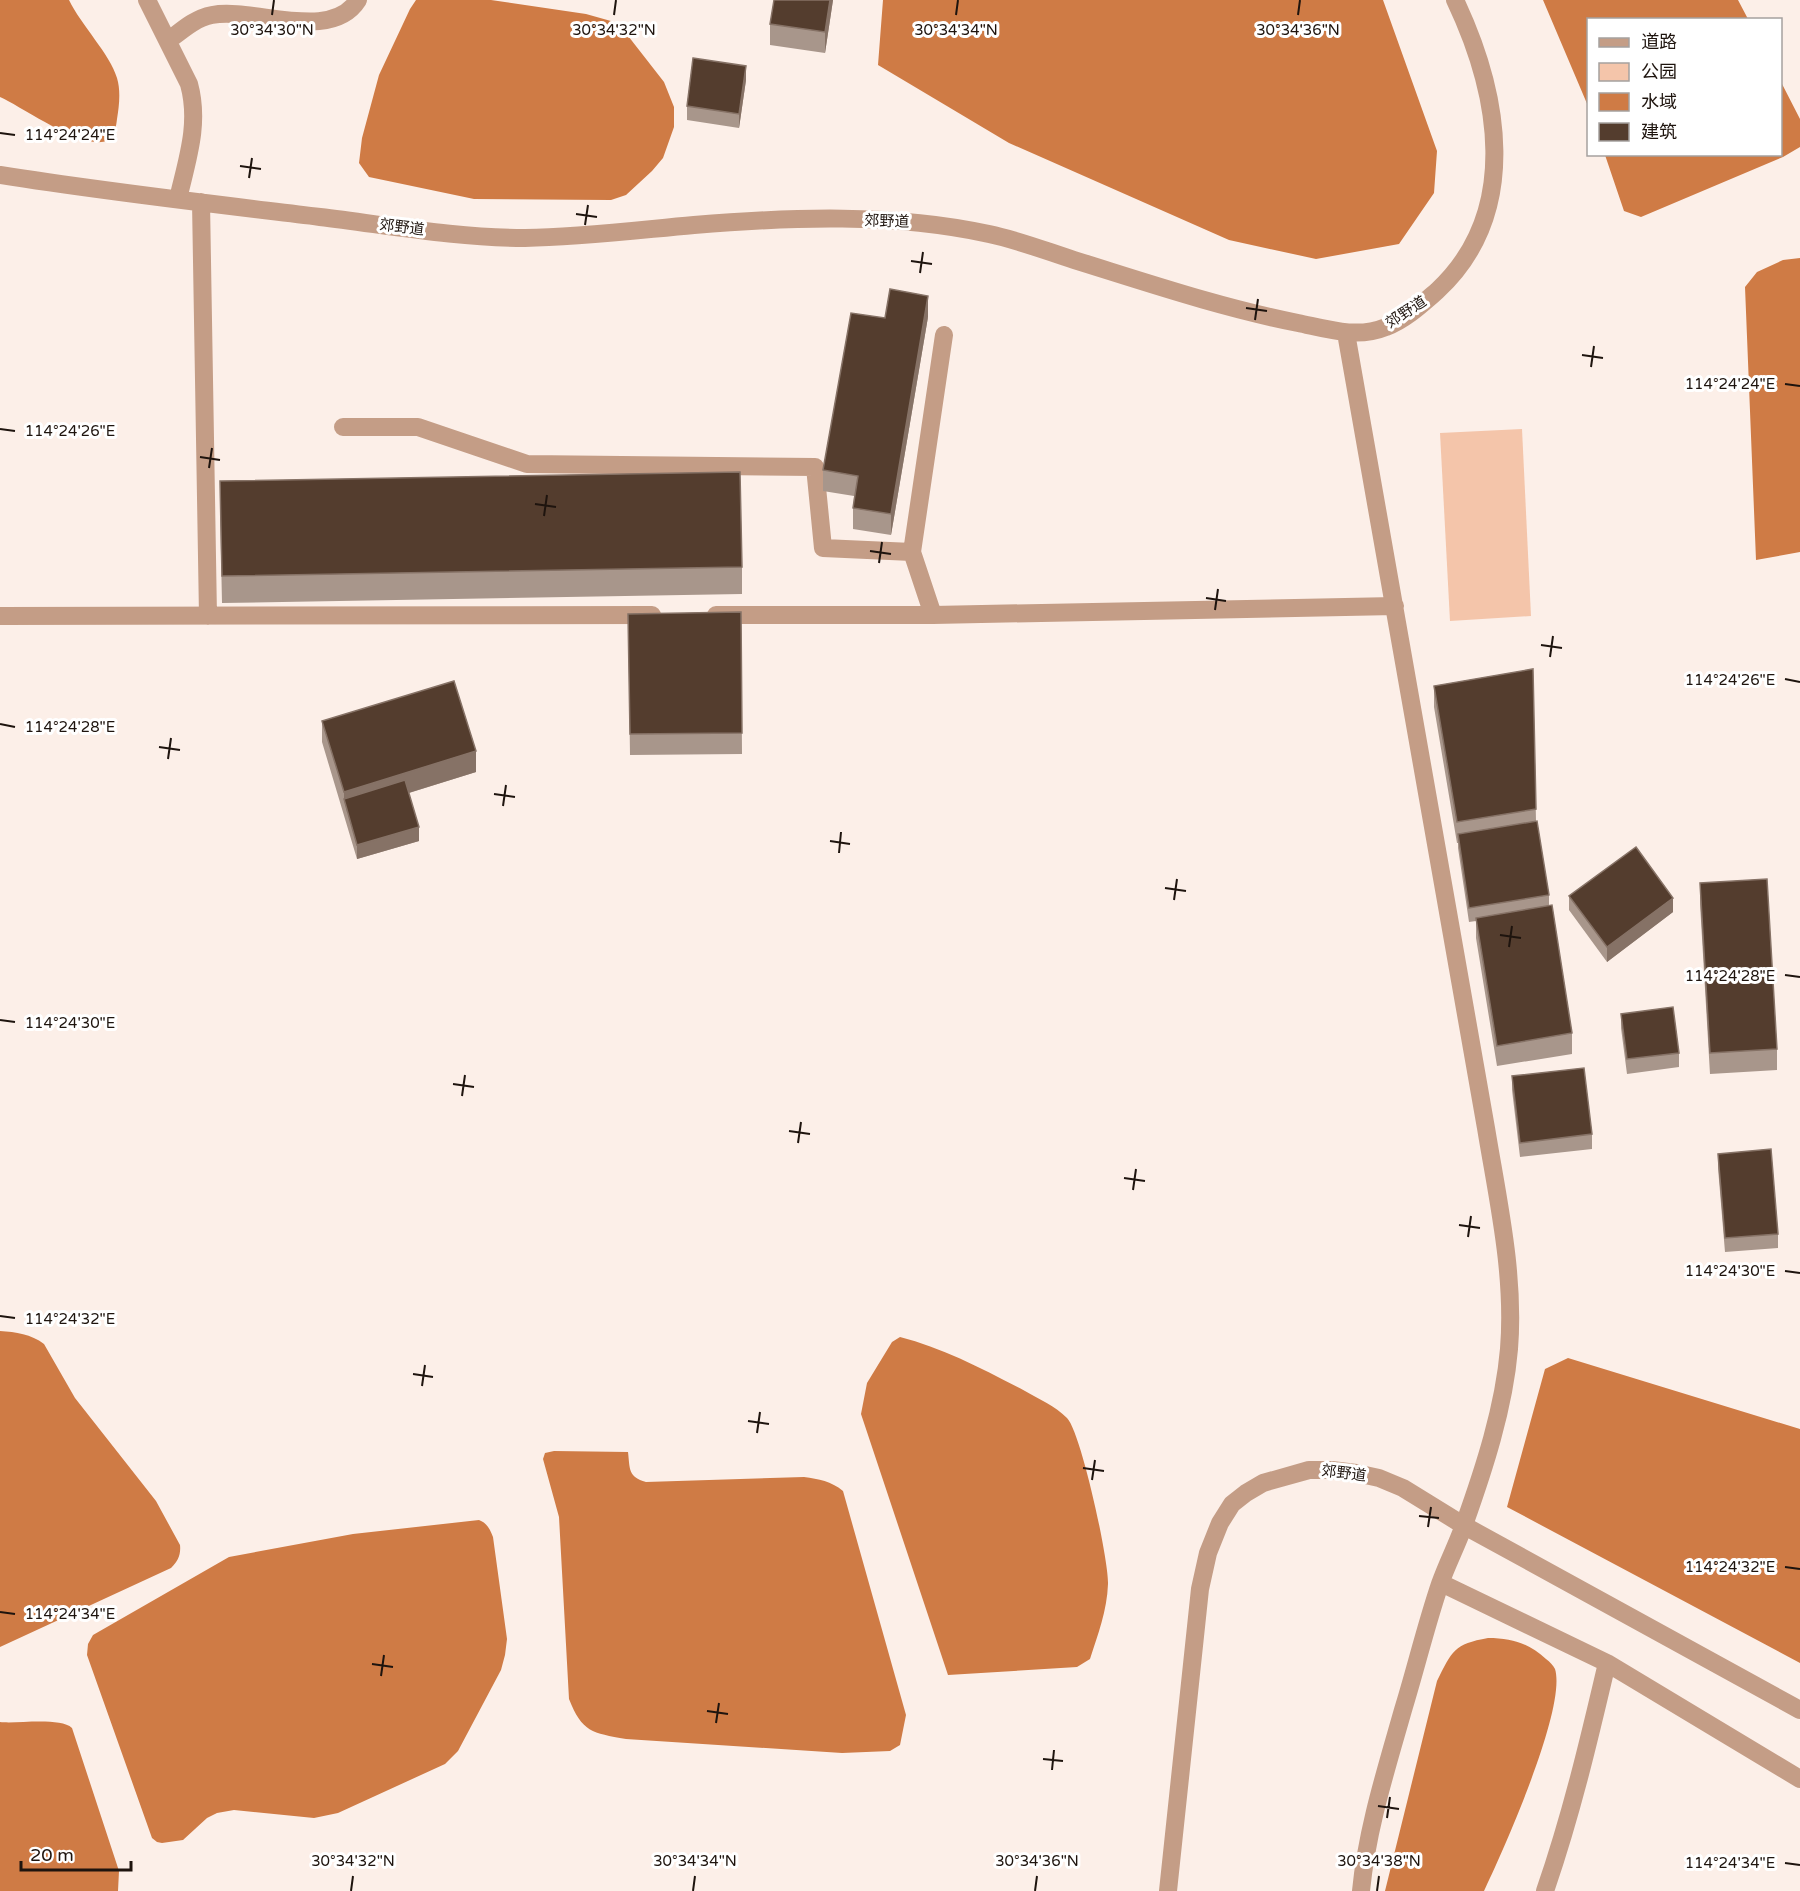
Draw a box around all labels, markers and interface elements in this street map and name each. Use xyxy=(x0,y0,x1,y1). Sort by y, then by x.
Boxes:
legend xyxy=(1587,18,1782,156)
text: 30°34'30"N xyxy=(230,21,314,39)
text: 30°34'32"N xyxy=(572,21,656,39)
text: 30°34'34"N xyxy=(914,21,998,39)
text: 30°34'36"N xyxy=(1256,21,1340,39)
text: 道路 xyxy=(1641,31,1677,53)
text: 公园 xyxy=(1641,61,1677,83)
text: 水域 xyxy=(1641,91,1677,113)
text: 建筑 xyxy=(1641,121,1677,143)
text: 114°24'24"E xyxy=(25,126,115,144)
street label: 郊野道 xyxy=(864,211,910,231)
street label: 郊野道 xyxy=(379,215,425,239)
street label: 郊野道 xyxy=(1382,292,1430,332)
text: 114°24'24"E xyxy=(1685,375,1775,393)
text: 114°24'26"E xyxy=(25,422,115,440)
text: 114°24'26"E xyxy=(1685,671,1775,689)
text: 114°24'28"E xyxy=(25,718,115,736)
text: 114°24'28"E xyxy=(1685,967,1775,985)
text: 114°24'30"E xyxy=(25,1014,115,1032)
text: 114°24'30"E xyxy=(1685,1262,1775,1280)
text: 114°24'32"E xyxy=(25,1310,115,1328)
street label: 郊野道 xyxy=(1321,1461,1367,1485)
text: 114°24'32"E xyxy=(1685,1558,1775,1576)
text: 114°24'34"E xyxy=(25,1605,115,1623)
scale bar xyxy=(21,1834,130,1872)
text: 20 m xyxy=(30,1844,74,1866)
text: 30°34'32"N xyxy=(311,1852,395,1870)
text: 30°34'34"N xyxy=(653,1852,737,1870)
text: 30°34'36"N xyxy=(995,1852,1079,1870)
text: 30°34'38"N xyxy=(1337,1852,1421,1870)
text: 114°24'34"E xyxy=(1685,1854,1775,1872)

